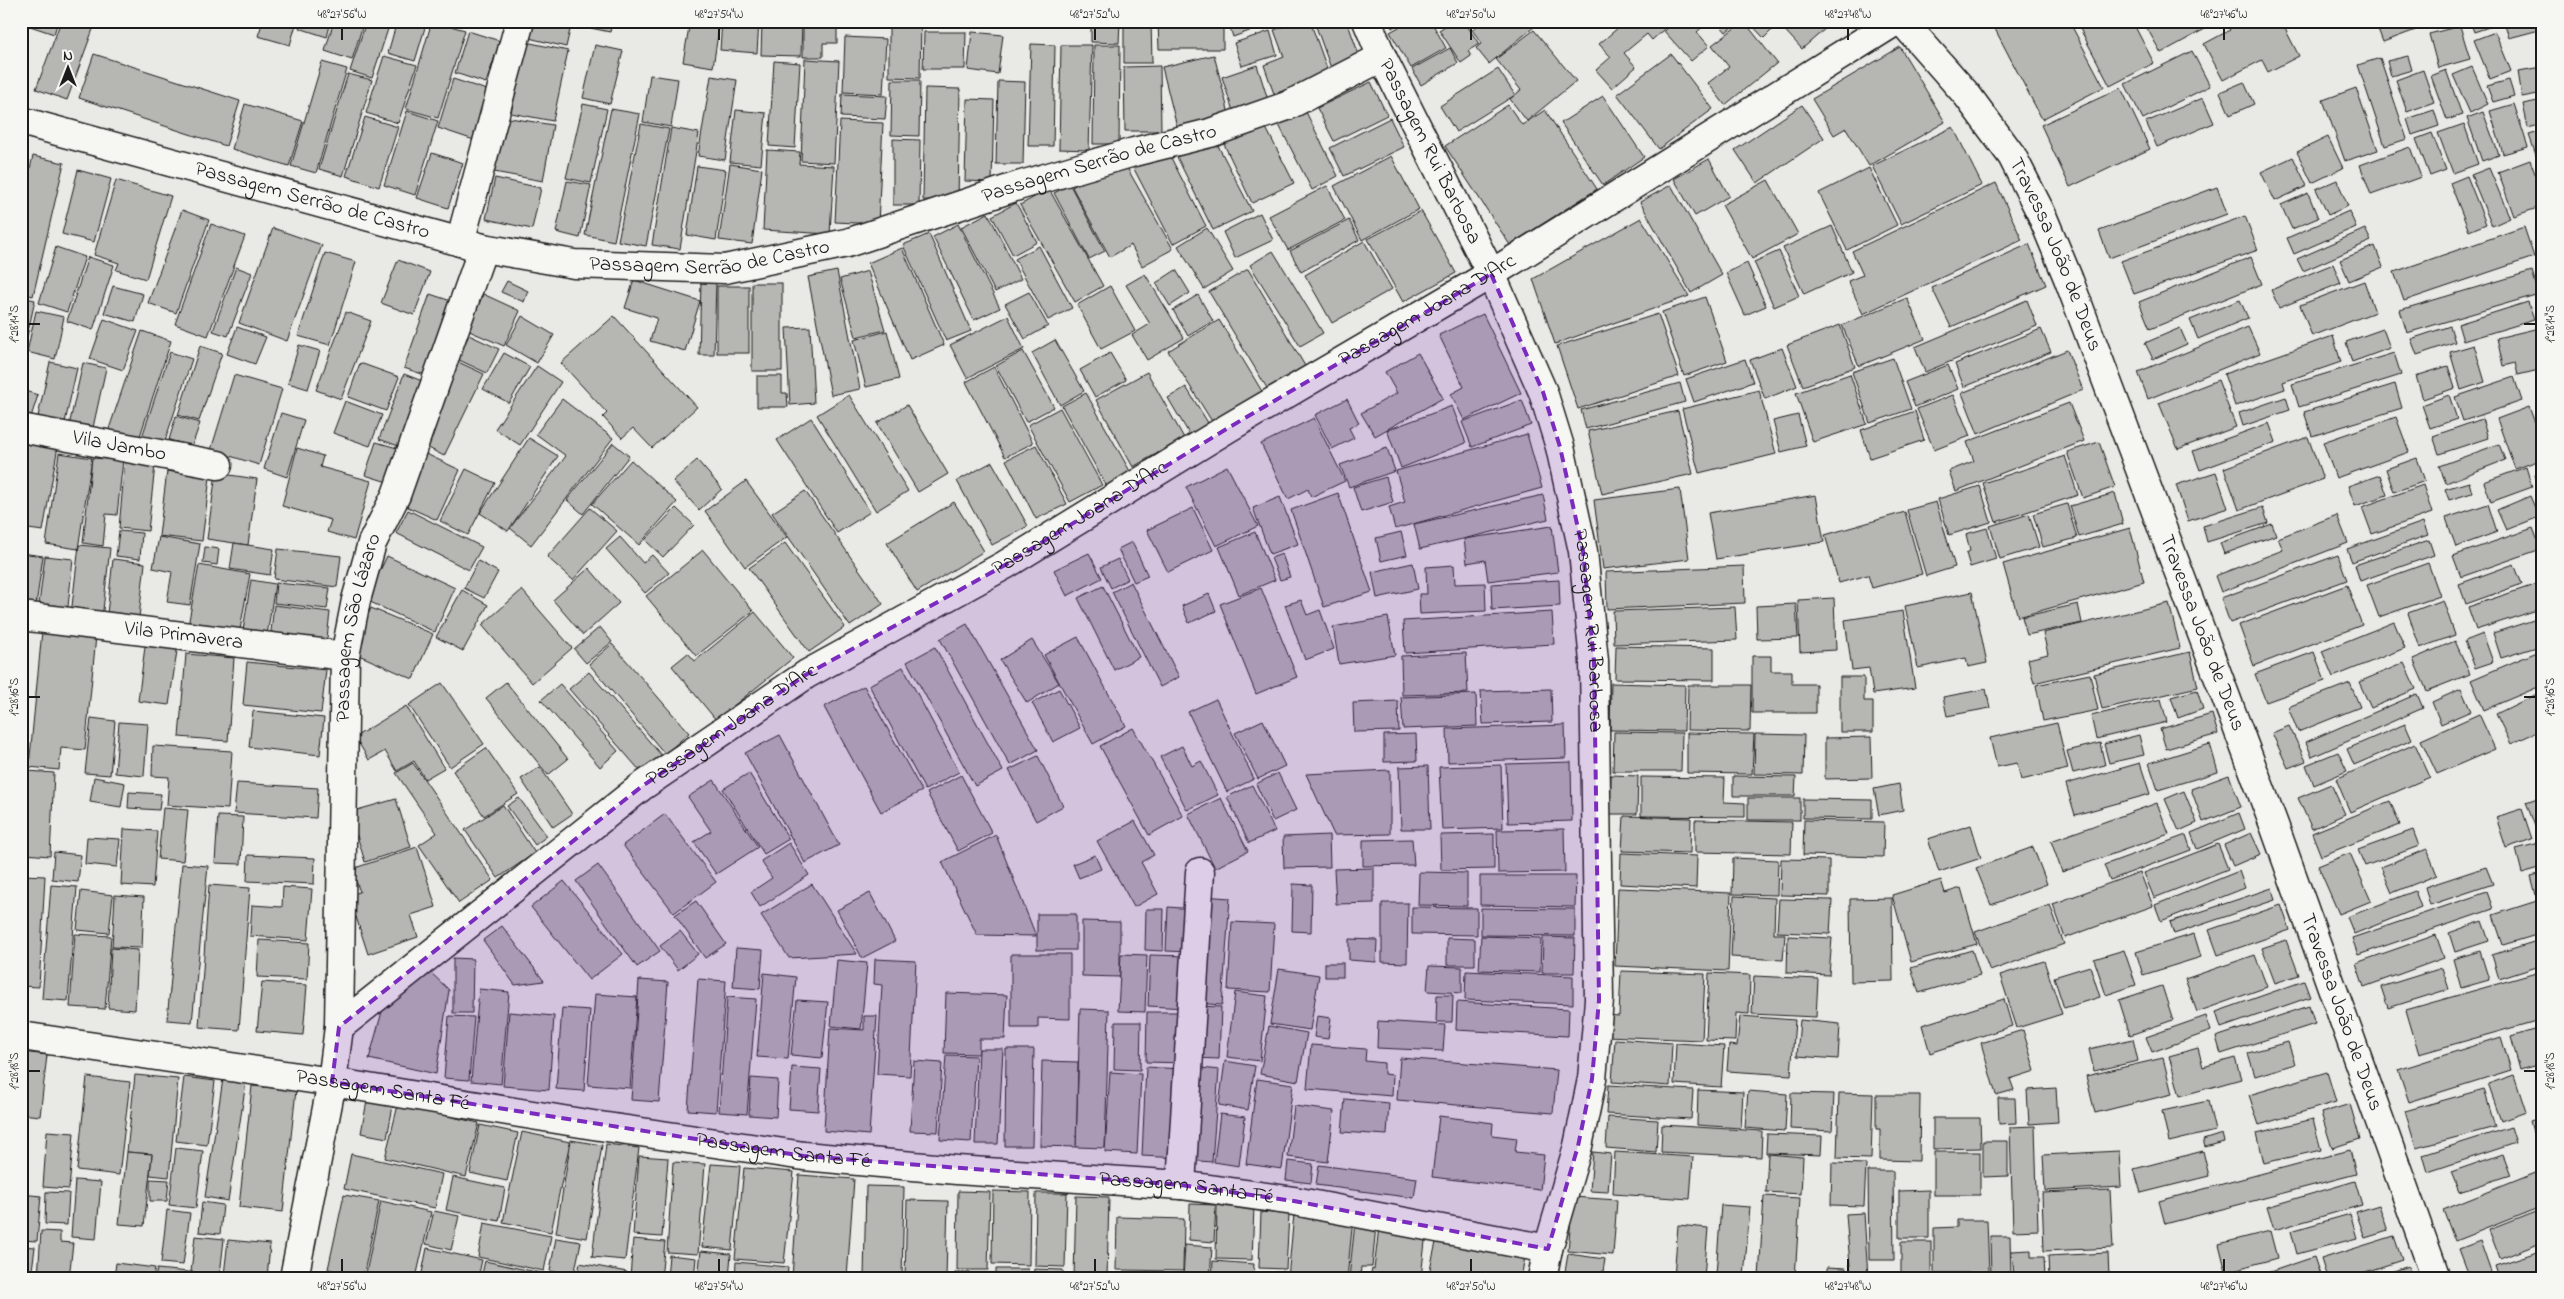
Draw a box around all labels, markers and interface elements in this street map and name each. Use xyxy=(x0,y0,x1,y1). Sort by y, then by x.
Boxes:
text: 48°27'56"W xyxy=(317,6,367,24)
text: 48°27'54"W xyxy=(695,6,743,24)
text: 48°27'52"W xyxy=(1070,6,1120,24)
text: 48°27'50"W xyxy=(1447,6,1495,24)
text: 48°27'48"W xyxy=(1825,6,1871,24)
text: 48°27'46"W xyxy=(2200,6,2248,24)
north arrow xyxy=(42,42,92,92)
text: N xyxy=(63,46,73,67)
street label: Passagem Rui Barbosa xyxy=(1370,54,1489,250)
street label: Passagem Serrão de Castro xyxy=(978,117,1221,212)
street label: Travessa João de Deus xyxy=(2000,152,2109,356)
street label: Passagem Serrão de Castro xyxy=(191,154,433,248)
street label: Passagem Serrão de Castro xyxy=(589,232,833,285)
street label: Passagem Joana D’Arc xyxy=(1333,246,1523,375)
text: 1°28'14"S xyxy=(6,305,24,343)
text: 1°28'14"S xyxy=(2542,305,2560,343)
street label: Vila Jambo xyxy=(69,423,169,470)
street label: Passagem Joana D’Arc xyxy=(987,453,1174,584)
street label: Passagem Rui Barbosa xyxy=(1564,526,1610,733)
street label: Passagem São Lázaro xyxy=(329,528,390,722)
street label: Travessa João de Deus xyxy=(2151,530,2252,736)
street label: Vila Primavera xyxy=(122,614,245,658)
street label: Passagem Joana D’Arc xyxy=(640,656,824,794)
text: 1°28'16"S xyxy=(6,678,24,716)
text: 1°28'16"S xyxy=(2542,678,2560,716)
street label: Travessa João de Deus xyxy=(2292,909,2390,1115)
text: 1°28'18"S xyxy=(6,1052,24,1090)
text: 1°28'18"S xyxy=(2542,1052,2560,1090)
street label: Passagem Santa Fé xyxy=(294,1062,472,1120)
street label: Passagem Santa Fé xyxy=(694,1125,872,1177)
street label: Passagem Santa Fé xyxy=(1098,1165,1276,1213)
text: 48°27'56"W xyxy=(317,1278,367,1296)
text: 48°27'54"W xyxy=(695,1278,743,1296)
text: 48°27'52"W xyxy=(1070,1278,1120,1296)
text: 48°27'50"W xyxy=(1447,1278,1495,1296)
text: 48°27'48"W xyxy=(1825,1278,1871,1296)
text: 48°27'46"W xyxy=(2200,1278,2248,1296)

